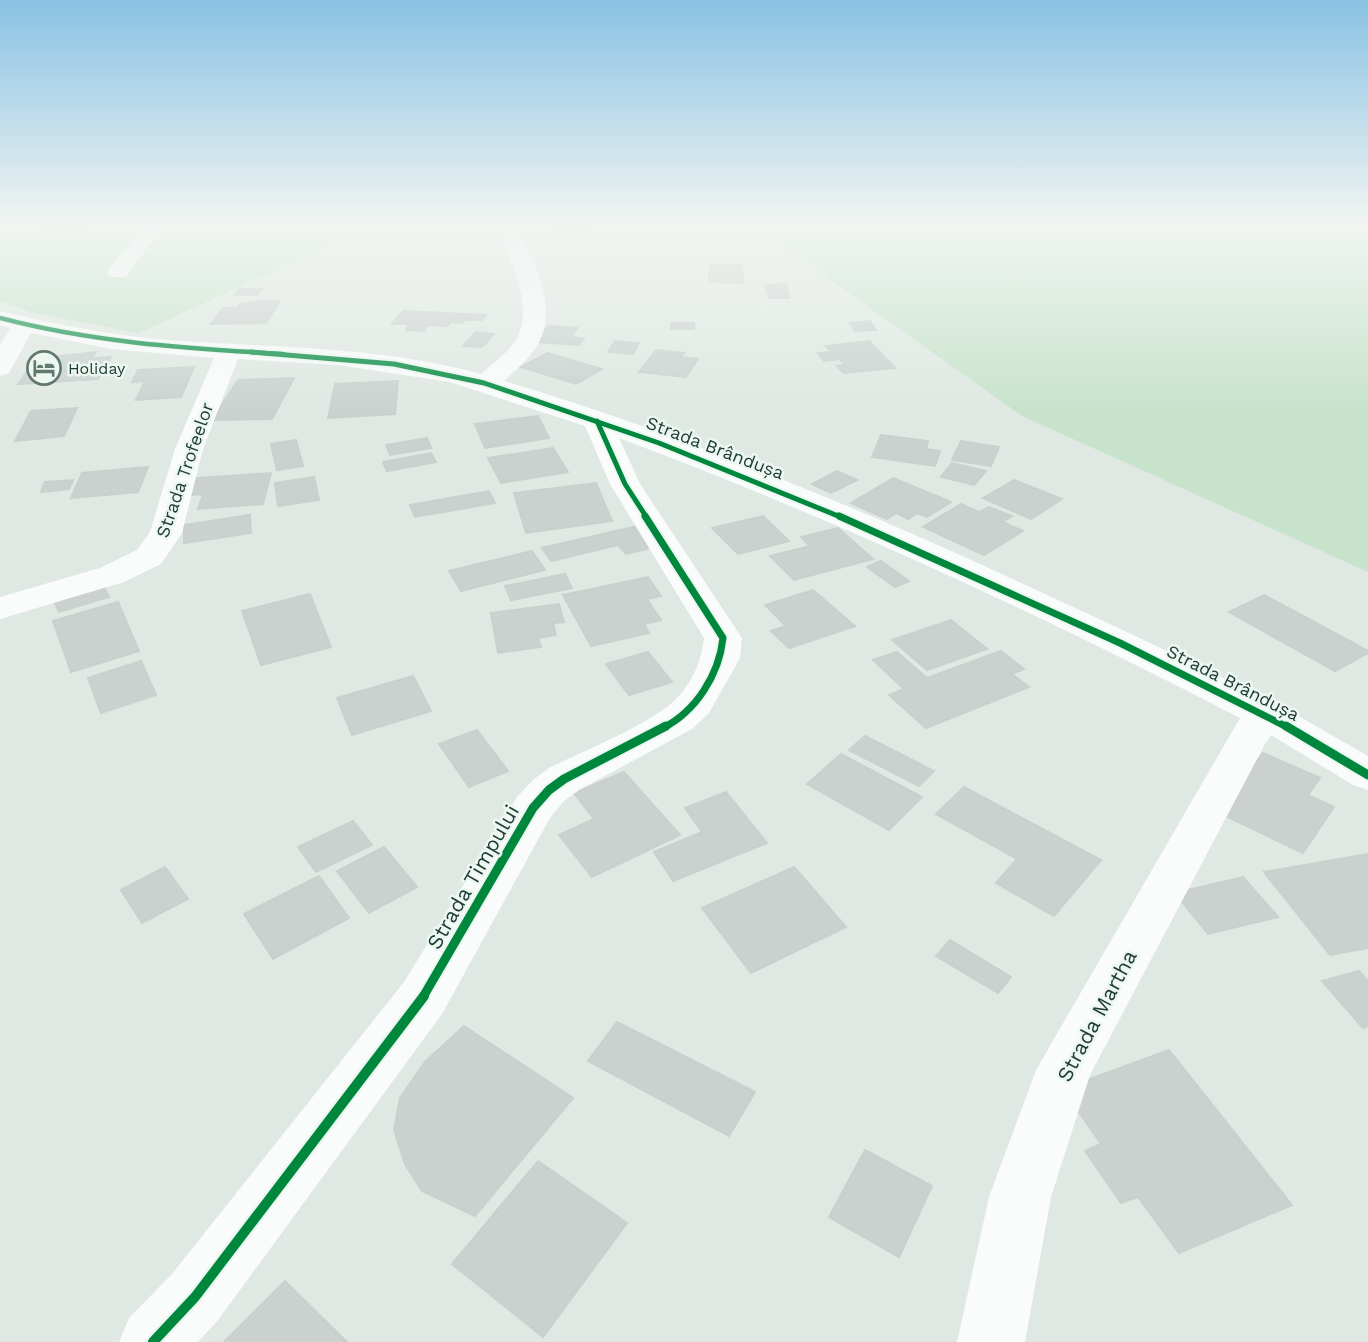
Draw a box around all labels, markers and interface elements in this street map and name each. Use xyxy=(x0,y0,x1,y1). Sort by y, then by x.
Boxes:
hotel icon: Holiday xyxy=(25,349,63,387)
place label: Holiday xyxy=(68,359,126,378)
street label: Strada Trofeelor xyxy=(152,399,218,540)
street label: Strada Brândușa xyxy=(643,412,787,483)
street label: Strada Brândușa xyxy=(1164,640,1303,725)
street label: Strada Timpului xyxy=(421,800,524,953)
street label: Strada Martha xyxy=(1051,946,1142,1086)

